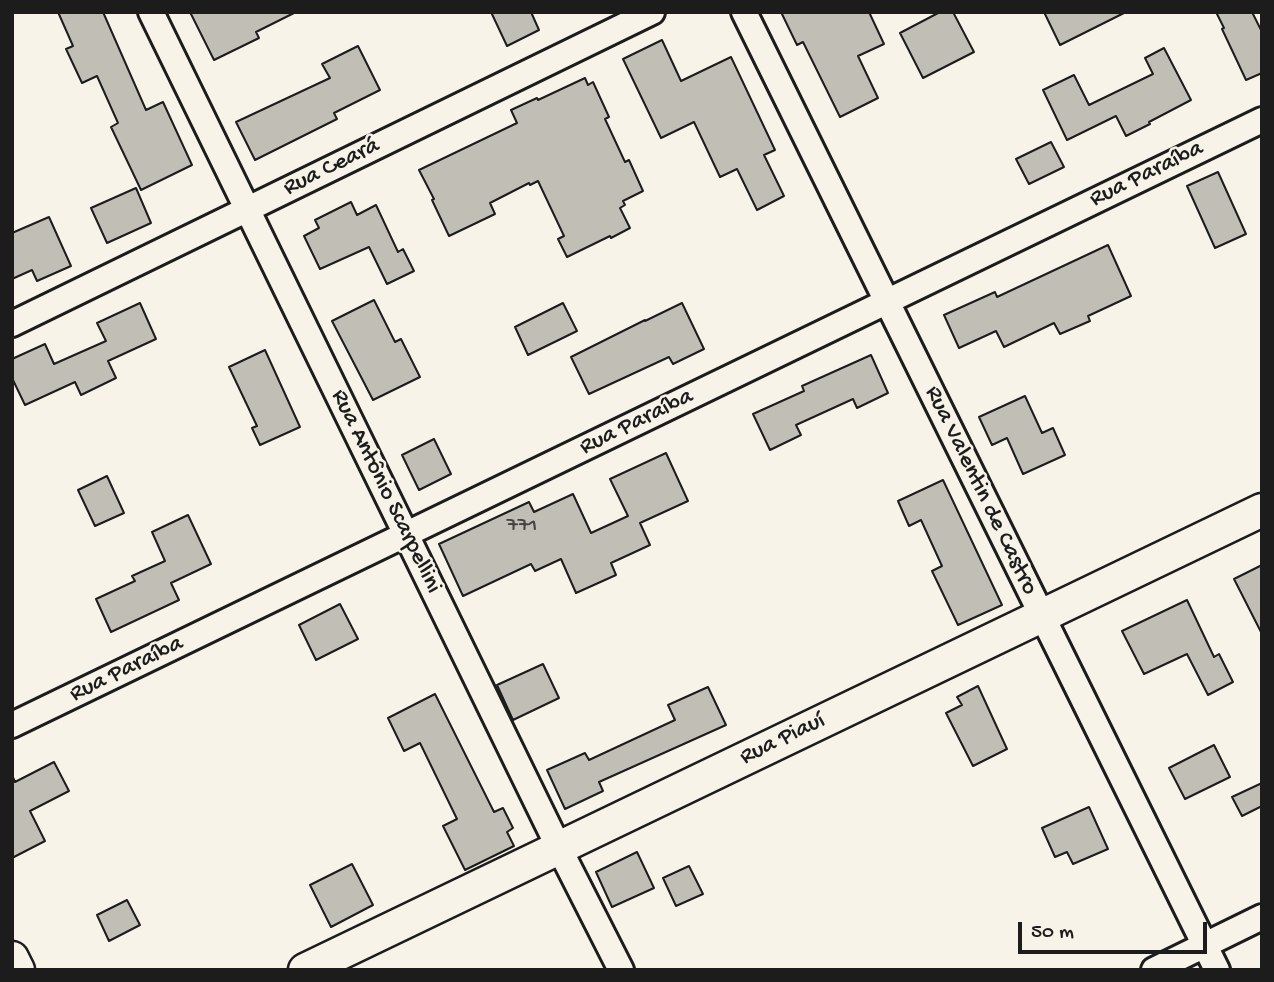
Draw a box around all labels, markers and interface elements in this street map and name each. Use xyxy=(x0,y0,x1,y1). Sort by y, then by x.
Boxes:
street label: Rua Ceará xyxy=(279,132,385,204)
street label: Rua Paraíba xyxy=(1086,135,1208,215)
street label: Rua Valentin de Castro xyxy=(917,382,1043,600)
street label: Rua Paraíba xyxy=(576,383,698,463)
street label: Rua Antônio Scarpellini xyxy=(323,385,447,599)
house number: 771 xyxy=(507,514,537,540)
street label: Rua Paraíba xyxy=(66,630,188,710)
street label: Rua Piauí xyxy=(736,707,830,773)
scale bar xyxy=(1022,908,1211,952)
text: 50 m xyxy=(1031,921,1074,946)

